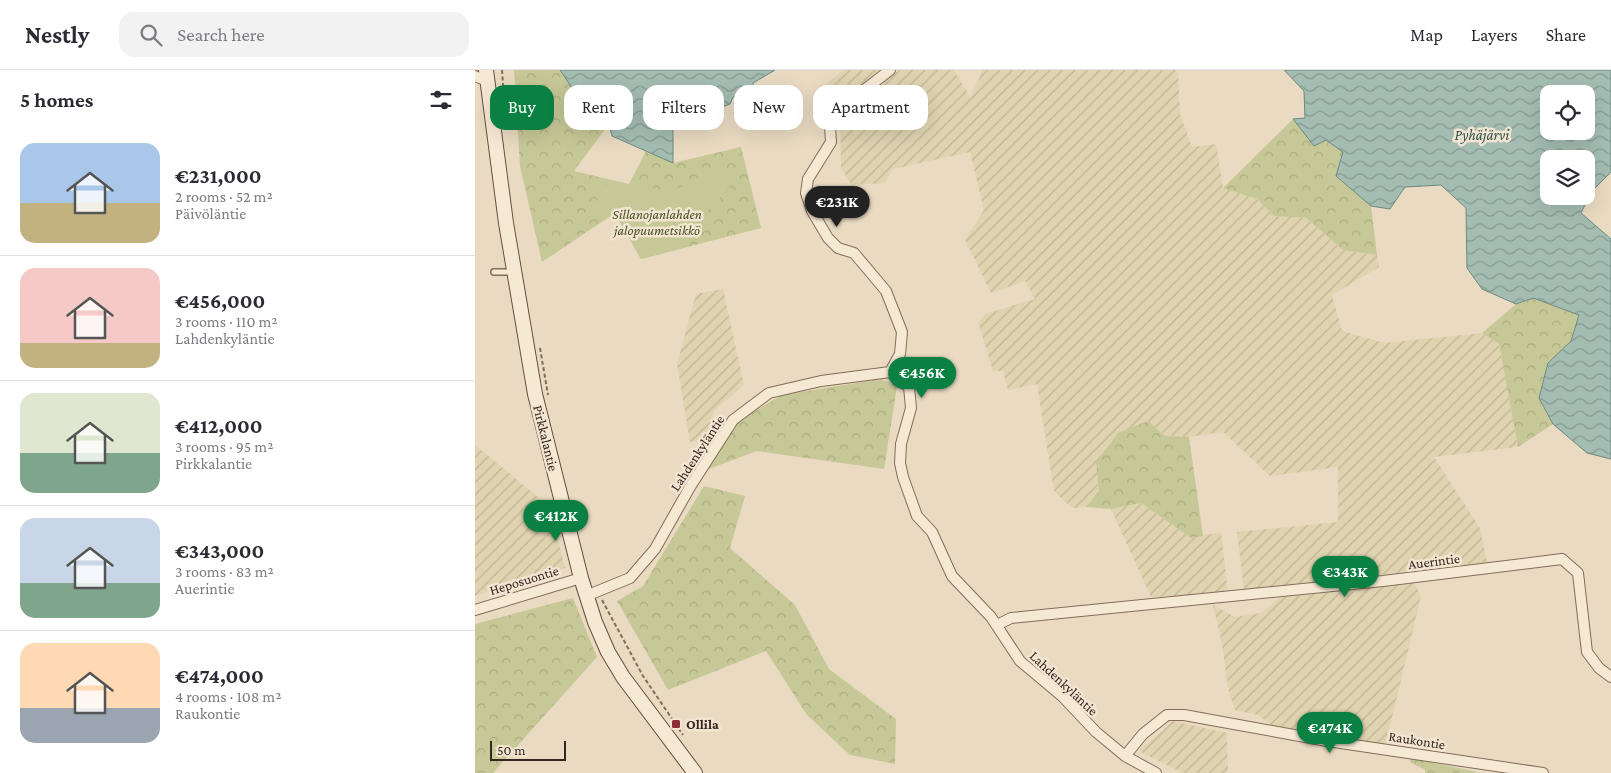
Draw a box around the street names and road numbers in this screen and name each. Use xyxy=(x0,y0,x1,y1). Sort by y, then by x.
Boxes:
street label: Pirkkalantie xyxy=(530,403,562,473)
street label: Lahdenkyläntie xyxy=(667,412,727,494)
street label: Auerintie xyxy=(1407,550,1461,572)
street label: Heposuontie xyxy=(487,562,561,598)
street label: Lahdenkyläntie xyxy=(1027,647,1101,719)
street label: Raukontie xyxy=(1388,728,1446,752)

